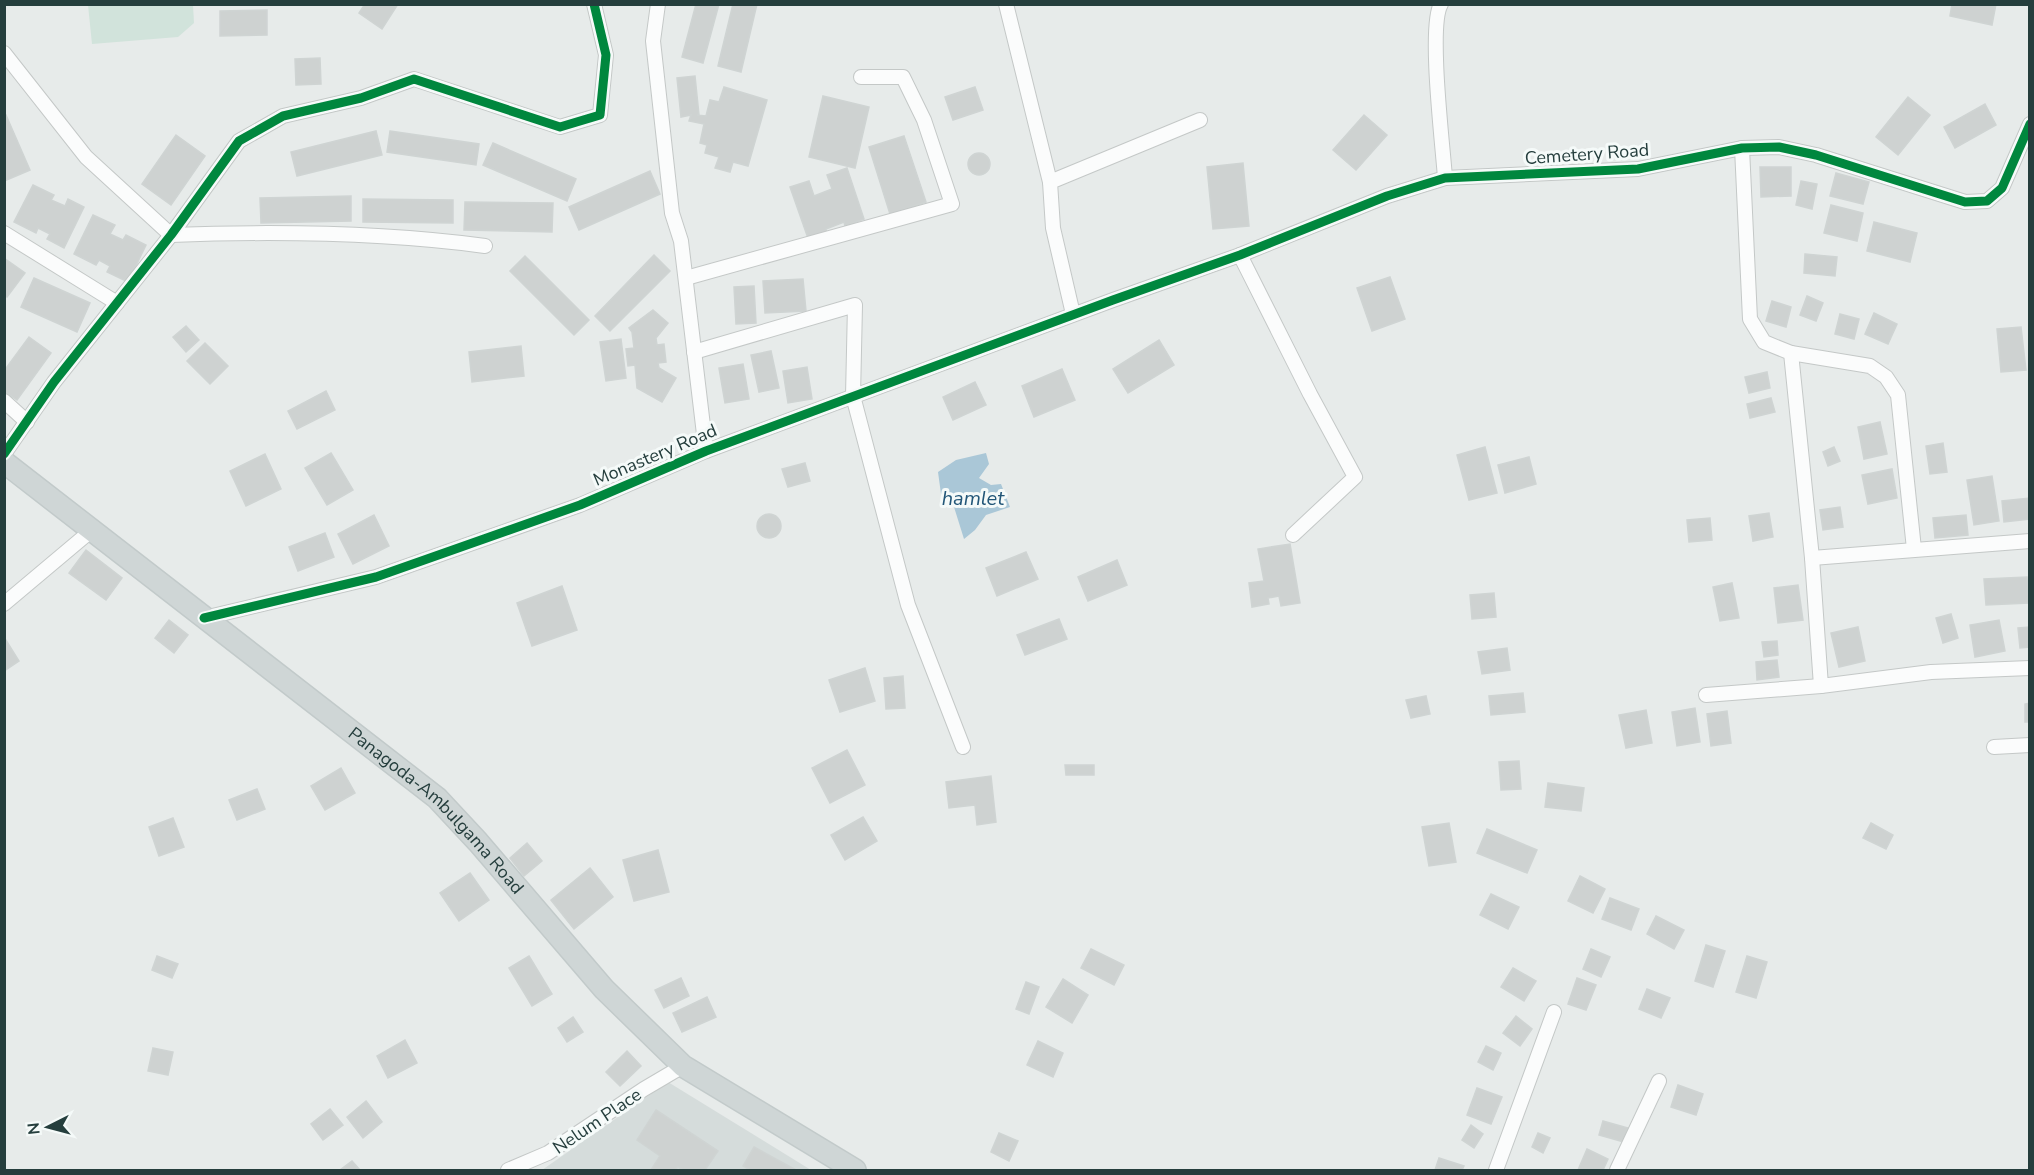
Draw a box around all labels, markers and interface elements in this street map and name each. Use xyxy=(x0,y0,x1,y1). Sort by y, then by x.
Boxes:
street label: Cemetery Road xyxy=(1524,138,1650,170)
street label: Monastery Road xyxy=(589,418,721,492)
water label: hamlet xyxy=(942,485,1005,512)
street label: Panagoda-Ambulgama Road xyxy=(343,722,529,899)
street label: Nelum Place xyxy=(548,1082,646,1160)
north arrow xyxy=(18,1097,78,1157)
text: N xyxy=(23,1121,46,1136)

